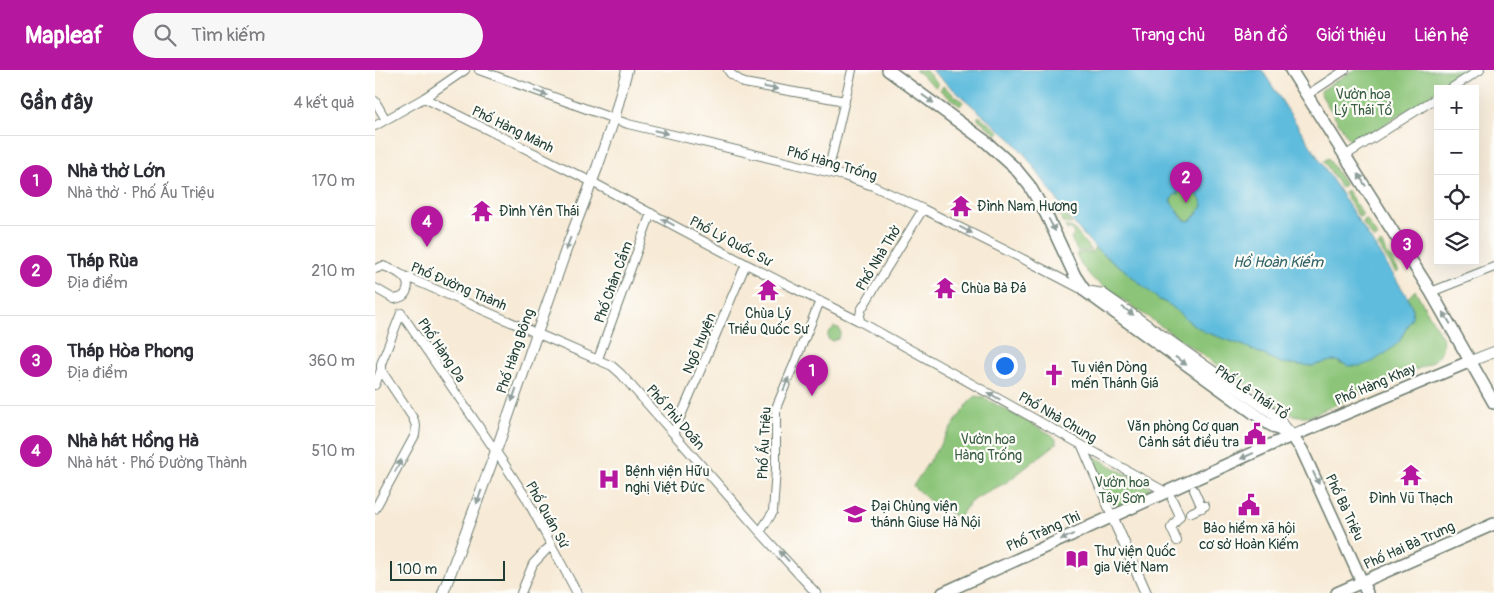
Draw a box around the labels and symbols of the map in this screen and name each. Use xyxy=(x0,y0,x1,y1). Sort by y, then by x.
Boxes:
one-way arrow xyxy=(764,84,780,92)
park label: Vườn hoa Lý Thái Tổ xyxy=(1334,86,1393,119)
one-way arrow xyxy=(534,90,549,97)
one-way arrow xyxy=(921,94,934,104)
street label: Phố Hàng Mành xyxy=(469,101,557,157)
one-way arrow xyxy=(654,128,669,136)
street label: Phố Hàng Trống xyxy=(785,141,879,185)
pin: 2 xyxy=(1170,162,1202,203)
one-way arrow xyxy=(1357,173,1366,186)
temple icon: Đình Nam Hương xyxy=(948,193,974,219)
temple icon: Đình Yên Thái xyxy=(469,198,495,224)
place label: Đình Nam Hương xyxy=(977,198,1077,215)
place label: Đình Yên Thái xyxy=(499,203,580,220)
pin: 4 xyxy=(411,206,443,247)
street label: Phố Lý Quốc Sư xyxy=(687,212,776,271)
one-way arrow xyxy=(661,218,675,226)
one-way arrow xyxy=(1048,218,1056,232)
street label: Phố Nhà Thờ xyxy=(852,221,905,294)
one-way arrow xyxy=(959,226,974,234)
pin: 3 xyxy=(1391,229,1423,270)
one-way arrow xyxy=(564,236,571,251)
street label: Phố Chân Cầm xyxy=(589,238,636,325)
water label: Hồ Hoàn Kiếm xyxy=(1233,253,1325,272)
street label: Phố Đường Thành xyxy=(408,258,510,314)
temple icon: Chùa Bà Đá xyxy=(932,275,958,301)
temple icon: Chùa Lý Triều Quốc Sư xyxy=(755,277,781,303)
place label: Chùa Bà Đá xyxy=(961,280,1026,297)
place label: Chùa Lý Triều Quốc Sư xyxy=(727,305,809,338)
street label: Phố Hàng Bông xyxy=(492,306,538,396)
one-way arrow xyxy=(1121,306,1135,316)
street label: Ngõ Huyện xyxy=(679,310,720,376)
one-way arrow xyxy=(1442,312,1451,325)
street label: Phố Hàng Da xyxy=(414,314,470,386)
your location xyxy=(992,353,1018,379)
pin: 1 xyxy=(796,355,828,396)
one-way arrow xyxy=(1174,356,1188,366)
place label: Tu viện Dòng mến Thánh Giá xyxy=(1071,359,1159,392)
street label: Phố Hàng Khay xyxy=(1332,359,1418,409)
street label: Phố Lê Thái Tổ xyxy=(1212,361,1293,423)
church icon: Tu viện Dòng mến Thánh Giá xyxy=(1041,362,1067,388)
one-way arrow xyxy=(782,377,790,391)
street label: Phố Phủ Doãn xyxy=(643,381,709,454)
street label: Phố Nhà Chung xyxy=(1016,387,1100,447)
one-way arrow xyxy=(510,388,518,403)
one-way arrow xyxy=(987,391,1001,400)
street label: Phố Ấu Triệu xyxy=(752,406,775,480)
place label: Văn phòng Cơ quan Cảnh sát điều tra xyxy=(1127,418,1239,451)
public building icon: Văn phòng Cơ quan Cảnh sát điều tra xyxy=(1242,421,1268,447)
park label: Vườn hoa Hàng Trống xyxy=(954,431,1022,464)
one-way arrow xyxy=(1240,452,1254,460)
one-way arrow xyxy=(394,459,402,473)
temple icon: Đình Vũ Thạch xyxy=(1398,462,1424,488)
place label: Bệnh viện Hữu nghị Việt Đức xyxy=(625,463,710,496)
hospital icon: Bệnh viện Hữu nghị Việt Đức xyxy=(596,466,622,492)
one-way arrow xyxy=(1312,471,1320,485)
street label: Phố Bà Triệu xyxy=(1322,471,1368,543)
park label: Vườn hoa Tây Sơn xyxy=(1094,474,1150,507)
street label: Phố Quán Sứ xyxy=(522,478,574,552)
one-way arrow xyxy=(475,490,483,505)
place label: Đình Vũ Thạch xyxy=(1369,490,1453,507)
public building icon: Bảo hiểm xã hội cơ sở Hoàn Kiếm xyxy=(1236,492,1262,518)
place label: Đại Chủng viện thánh Giuse Hà Nội xyxy=(870,498,981,531)
school or university icon: Đại Chủng viện thánh Giuse Hà Nội xyxy=(842,501,868,527)
street label: Phố Tràng Thi xyxy=(1003,507,1083,555)
street label: Phố Hai Bà Trưng xyxy=(1361,517,1457,573)
place label: Bảo hiểm xã hội cơ sở Hoàn Kiếm xyxy=(1199,520,1299,553)
one-way arrow xyxy=(1060,533,1074,541)
place label: Thư viện Quốc gia Việt Nam xyxy=(1094,542,1176,576)
library icon: Thư viện Quốc gia Việt Nam xyxy=(1064,546,1090,572)
one-way arrow xyxy=(778,551,790,563)
scale bar xyxy=(390,558,505,581)

